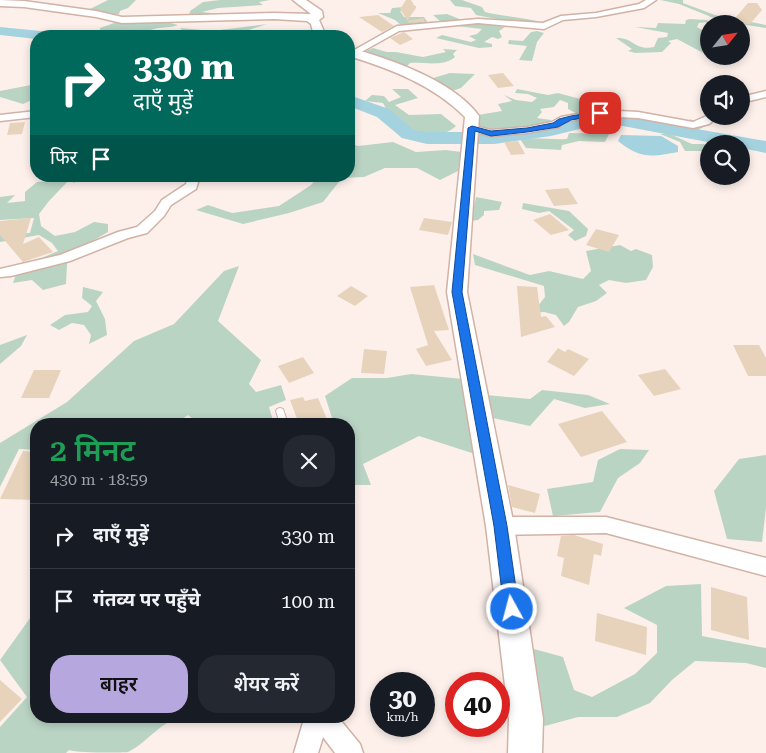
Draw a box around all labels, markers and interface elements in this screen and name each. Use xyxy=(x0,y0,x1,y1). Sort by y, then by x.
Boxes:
north arrow xyxy=(700,15,750,65)
map controls xyxy=(700,15,750,185)
text: 330 m xyxy=(133,47,234,88)
icon: right xyxy=(50,50,115,115)
button: sound xyxy=(700,75,750,125)
text: दाएँ मुड़ें xyxy=(133,89,193,114)
pin xyxy=(579,92,621,134)
icon: arrive xyxy=(586,99,614,127)
button: search xyxy=(700,135,750,185)
icon: arrive xyxy=(87,145,115,173)
text: फिर xyxy=(50,146,77,169)
text: 2 मिनट xyxy=(50,433,135,468)
button: close xyxy=(283,435,335,487)
text: 430 m · 18:59 xyxy=(50,470,148,489)
icon: right xyxy=(50,522,78,550)
text: दाएँ मुड़ें xyxy=(93,523,149,546)
text: 330 m xyxy=(281,525,335,548)
position arrow xyxy=(485,582,537,634)
icon: arrive xyxy=(50,587,78,615)
text: गंतव्य पर पहुँचे xyxy=(93,588,200,611)
text: 100 m xyxy=(281,590,335,613)
button: बाहर xyxy=(50,655,188,713)
button: शेयर करें xyxy=(198,655,335,713)
speed limit sign: 40 xyxy=(445,672,510,737)
text: 30 xyxy=(388,684,417,713)
text: km/h xyxy=(386,710,419,724)

